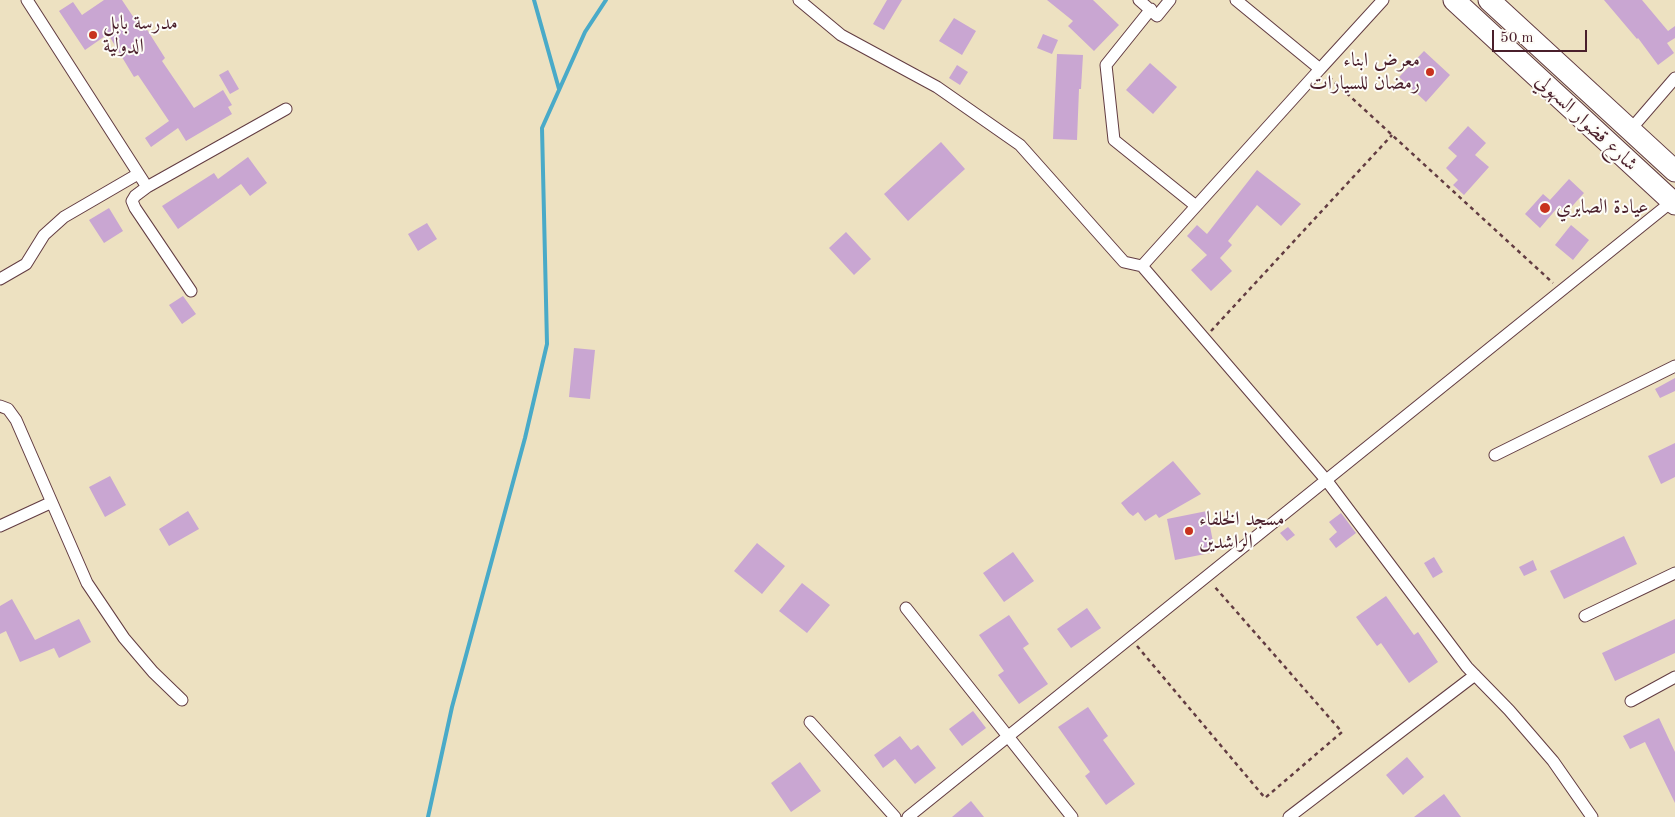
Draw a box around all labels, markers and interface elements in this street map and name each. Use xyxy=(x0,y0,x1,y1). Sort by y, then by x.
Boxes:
place label: مدرسة بابل الدولية xyxy=(103,12,178,59)
scale bar xyxy=(1495,20,1590,52)
marker: مدرسة بابل الدولية xyxy=(87,29,99,41)
text: 50 m xyxy=(1500,31,1534,46)
place label: معرض ابناء رمضان للسيارات xyxy=(1309,49,1420,96)
marker: معرض ابناء رمضان للسيارات xyxy=(1424,66,1436,78)
street label: شارع قضوار السهولي xyxy=(1530,69,1642,177)
place label: عيادة الصابري xyxy=(1556,196,1649,220)
marker: عيادة الصابري xyxy=(1538,201,1552,215)
place label: مسجد الخلفاء الراشدين xyxy=(1199,508,1284,555)
marker: مسجد الخلفاء الراشدين xyxy=(1183,525,1195,537)

